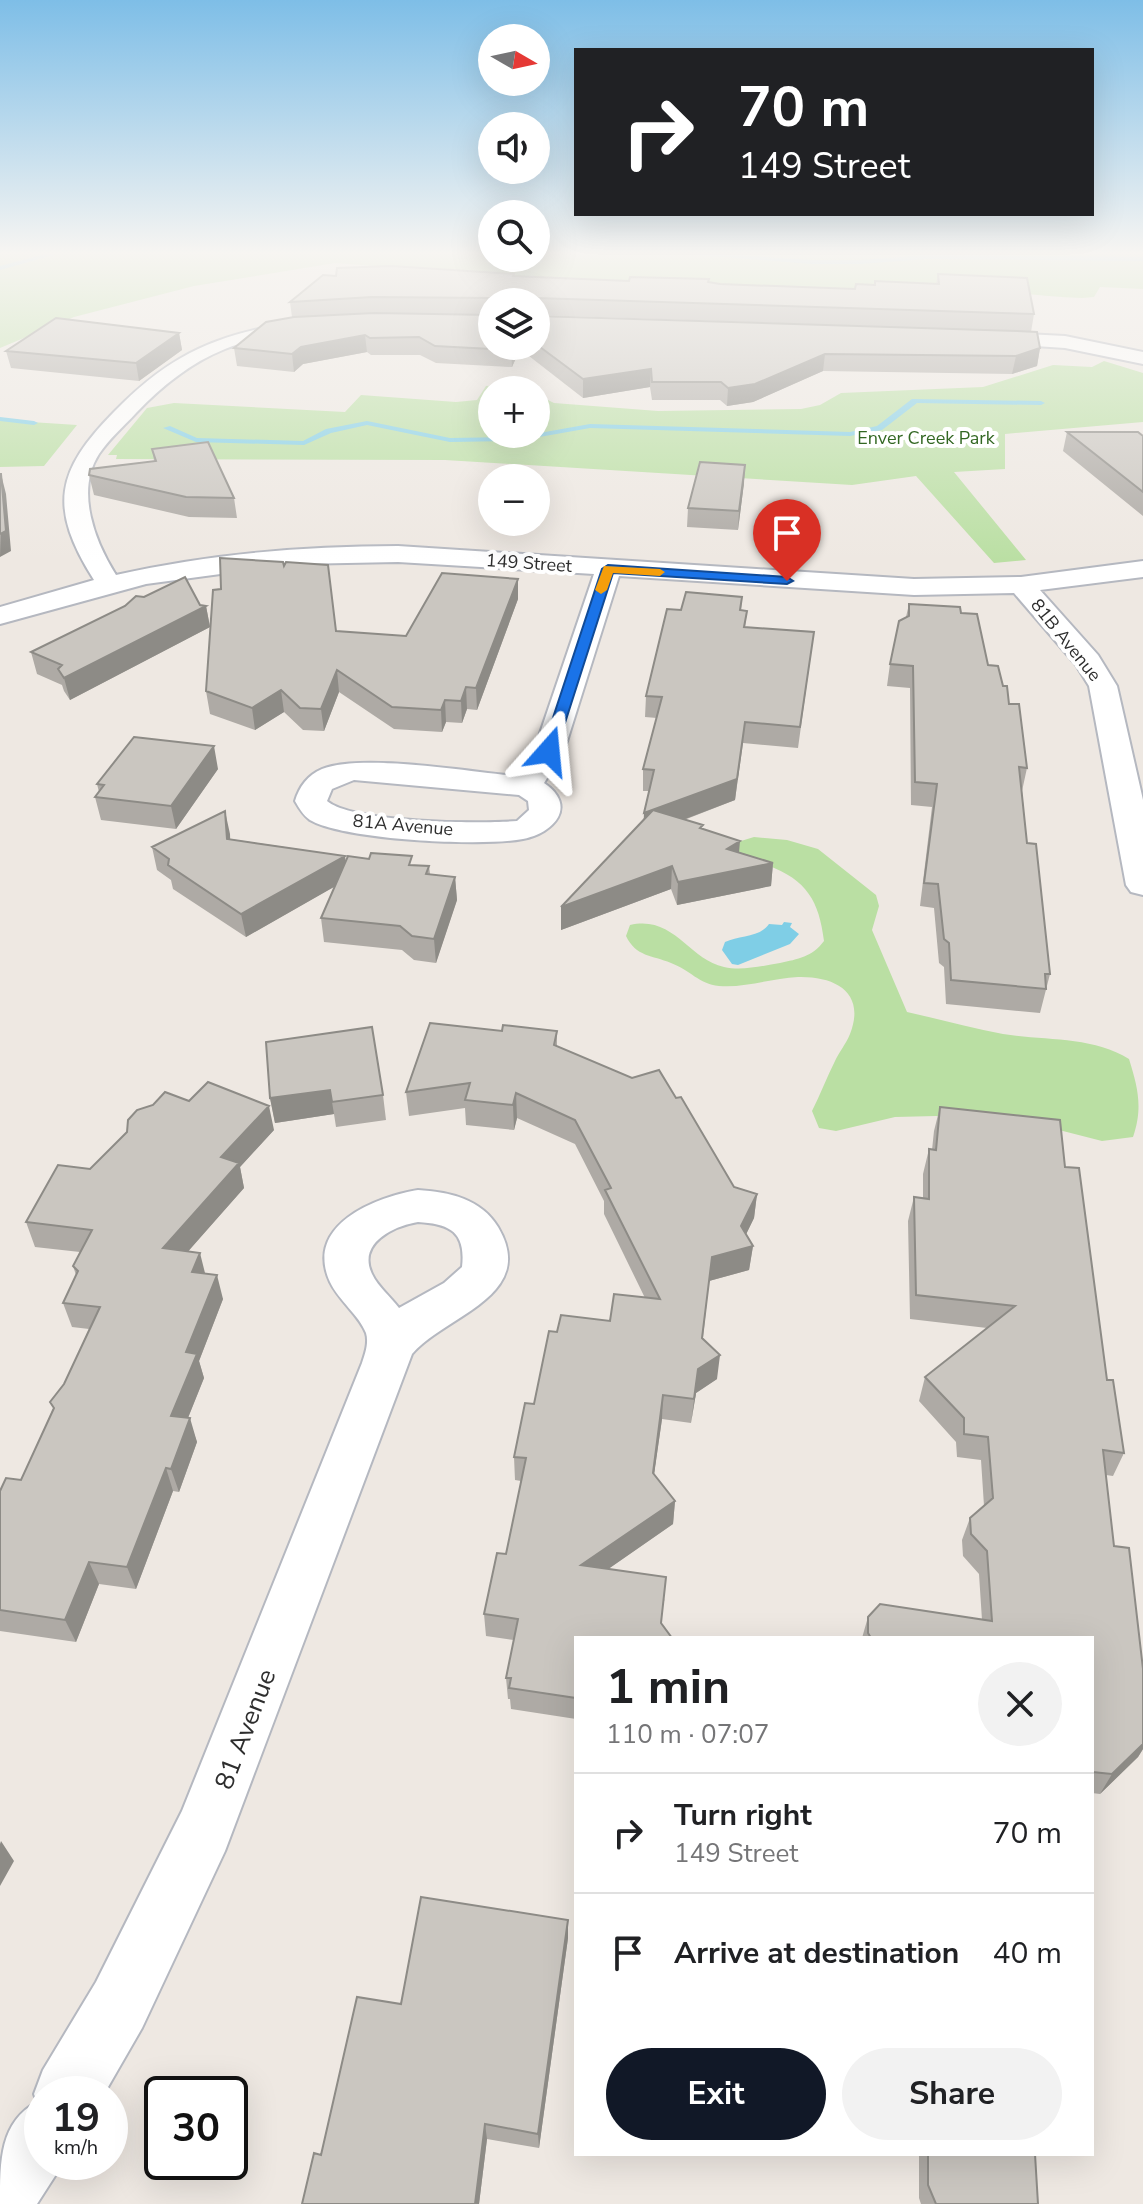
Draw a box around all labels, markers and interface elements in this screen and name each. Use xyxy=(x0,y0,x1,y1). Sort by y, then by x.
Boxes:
north arrow xyxy=(478,24,550,96)
map controls xyxy=(478,24,550,536)
text: 70 m xyxy=(738,69,869,146)
icon: right xyxy=(606,80,710,184)
button: sound xyxy=(478,112,550,184)
text: 149 Street xyxy=(738,142,910,191)
button: search xyxy=(478,200,550,272)
button: layers xyxy=(478,288,550,360)
button: + xyxy=(478,376,550,448)
park label: Enver Creek Park xyxy=(857,426,996,450)
button: − xyxy=(478,464,550,536)
pin xyxy=(753,499,821,581)
icon: arrive xyxy=(765,511,809,555)
street label: 149 Street xyxy=(485,548,573,578)
street label: 81B Avenue xyxy=(1025,594,1107,686)
position arrow xyxy=(507,709,591,793)
street label: 81A Avenue xyxy=(352,809,454,841)
text: 1 min xyxy=(606,1654,730,1720)
button: close xyxy=(978,1662,1062,1746)
street label: 81 Avenue xyxy=(206,1664,284,1794)
text: 110 m · 07:07 xyxy=(606,1717,769,1752)
text: Turn right xyxy=(674,1795,812,1836)
icon: right xyxy=(606,1811,650,1855)
text: 70 m xyxy=(993,1813,1062,1854)
text: 149 Street xyxy=(674,1836,798,1871)
icon: arrive xyxy=(606,1931,650,1975)
text: Arrive at destination xyxy=(674,1933,959,1974)
text: 40 m xyxy=(993,1933,1062,1974)
button: Exit xyxy=(606,2048,826,2140)
button: Share xyxy=(842,2048,1062,2140)
speed limit sign: 30 xyxy=(144,2076,248,2180)
text: 19 xyxy=(52,2091,100,2145)
text: km/h xyxy=(54,2134,98,2161)

